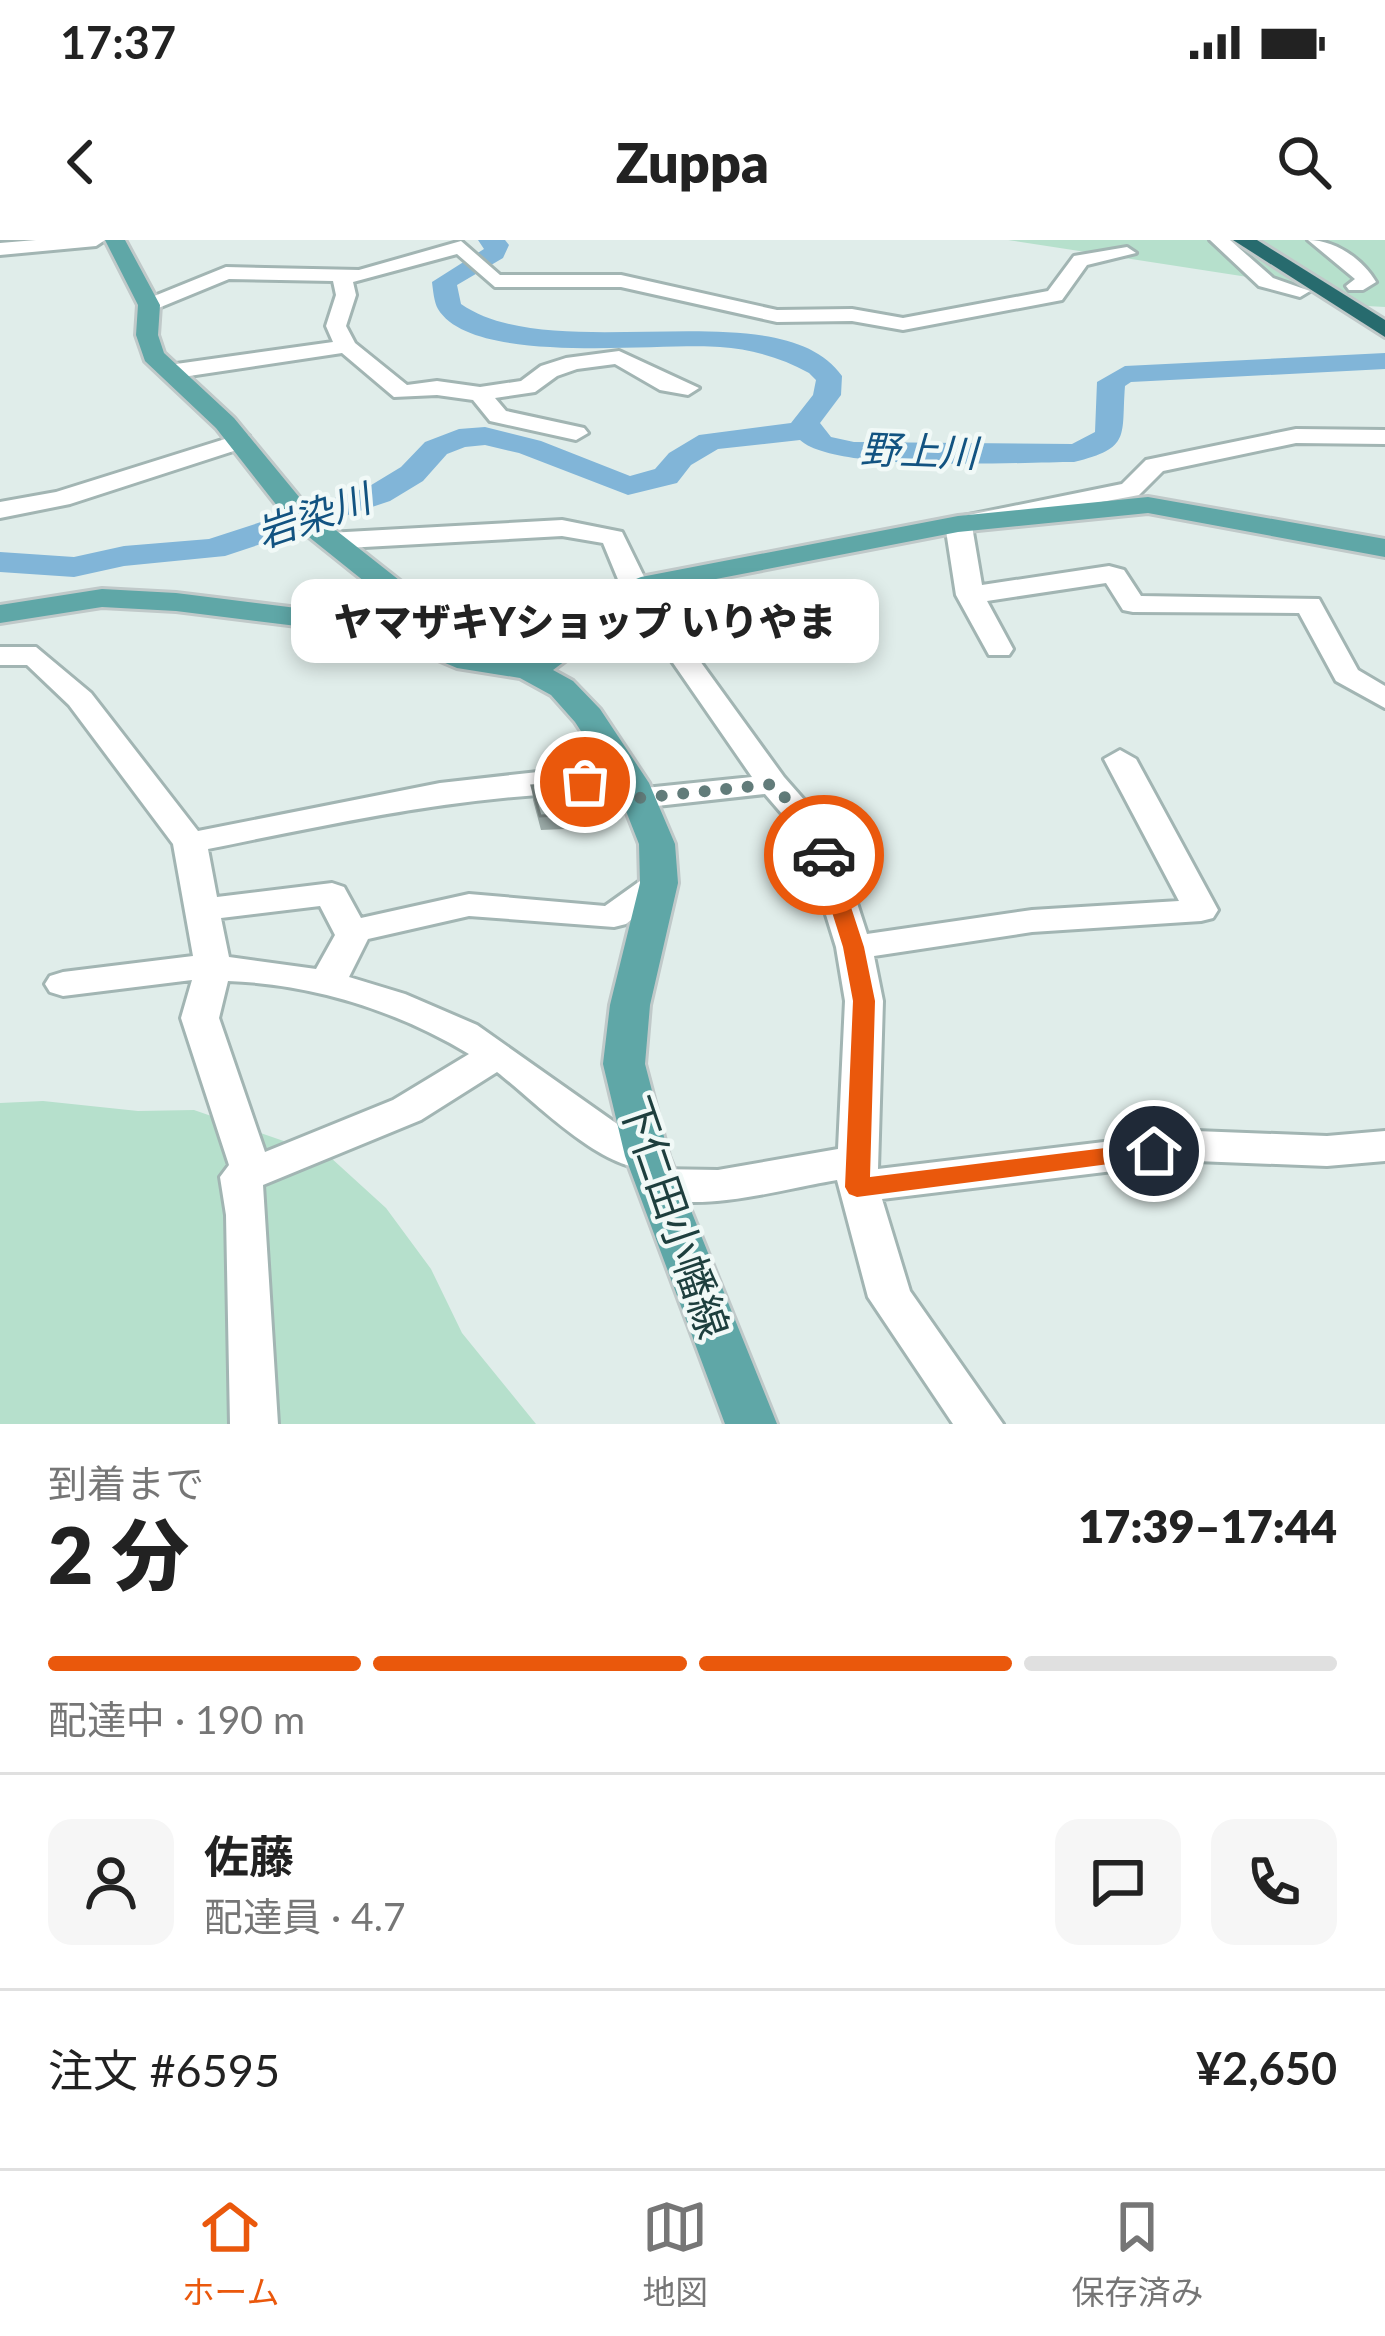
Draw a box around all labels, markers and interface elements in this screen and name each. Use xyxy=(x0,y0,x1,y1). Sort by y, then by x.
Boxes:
text: 17:37 xyxy=(60,15,176,69)
icon: back xyxy=(48,129,114,195)
icon: search xyxy=(1271,129,1337,195)
text: Zuppa xyxy=(616,130,769,195)
water label: 野上川 xyxy=(860,425,982,475)
water label: 岩染川 xyxy=(250,473,380,556)
callout: ヤマザキYショップ いりやま xyxy=(291,578,879,662)
text: ヤマザキYショップ いりやま xyxy=(333,598,837,644)
pin xyxy=(534,731,636,833)
icon: bag xyxy=(552,749,618,815)
courier xyxy=(764,795,884,915)
icon: car xyxy=(791,822,857,888)
street label: 下仁田小幡線 xyxy=(610,1090,740,1344)
pin xyxy=(1103,1100,1205,1202)
icon: home xyxy=(1121,1118,1187,1184)
text: 到着まで xyxy=(48,1460,204,1506)
text: 17:39–17:44 xyxy=(1078,1499,1337,1553)
text: 2 分 xyxy=(48,1507,189,1601)
text: 配達中 · 190 m xyxy=(48,1696,305,1742)
button: person xyxy=(48,1819,174,1945)
button: chat xyxy=(1055,1819,1181,1945)
button: phone xyxy=(1211,1819,1337,1945)
text: 佐藤 xyxy=(204,1829,294,1883)
text: 配達員 · 4.7 xyxy=(204,1893,406,1939)
text: ¥2,650 xyxy=(1196,2041,1337,2095)
text: 注文 #6595 xyxy=(48,2043,280,2097)
tab: ホーム xyxy=(181,2194,280,2314)
tab: 地図 xyxy=(642,2194,708,2314)
tab: 保存済み xyxy=(1071,2194,1203,2314)

